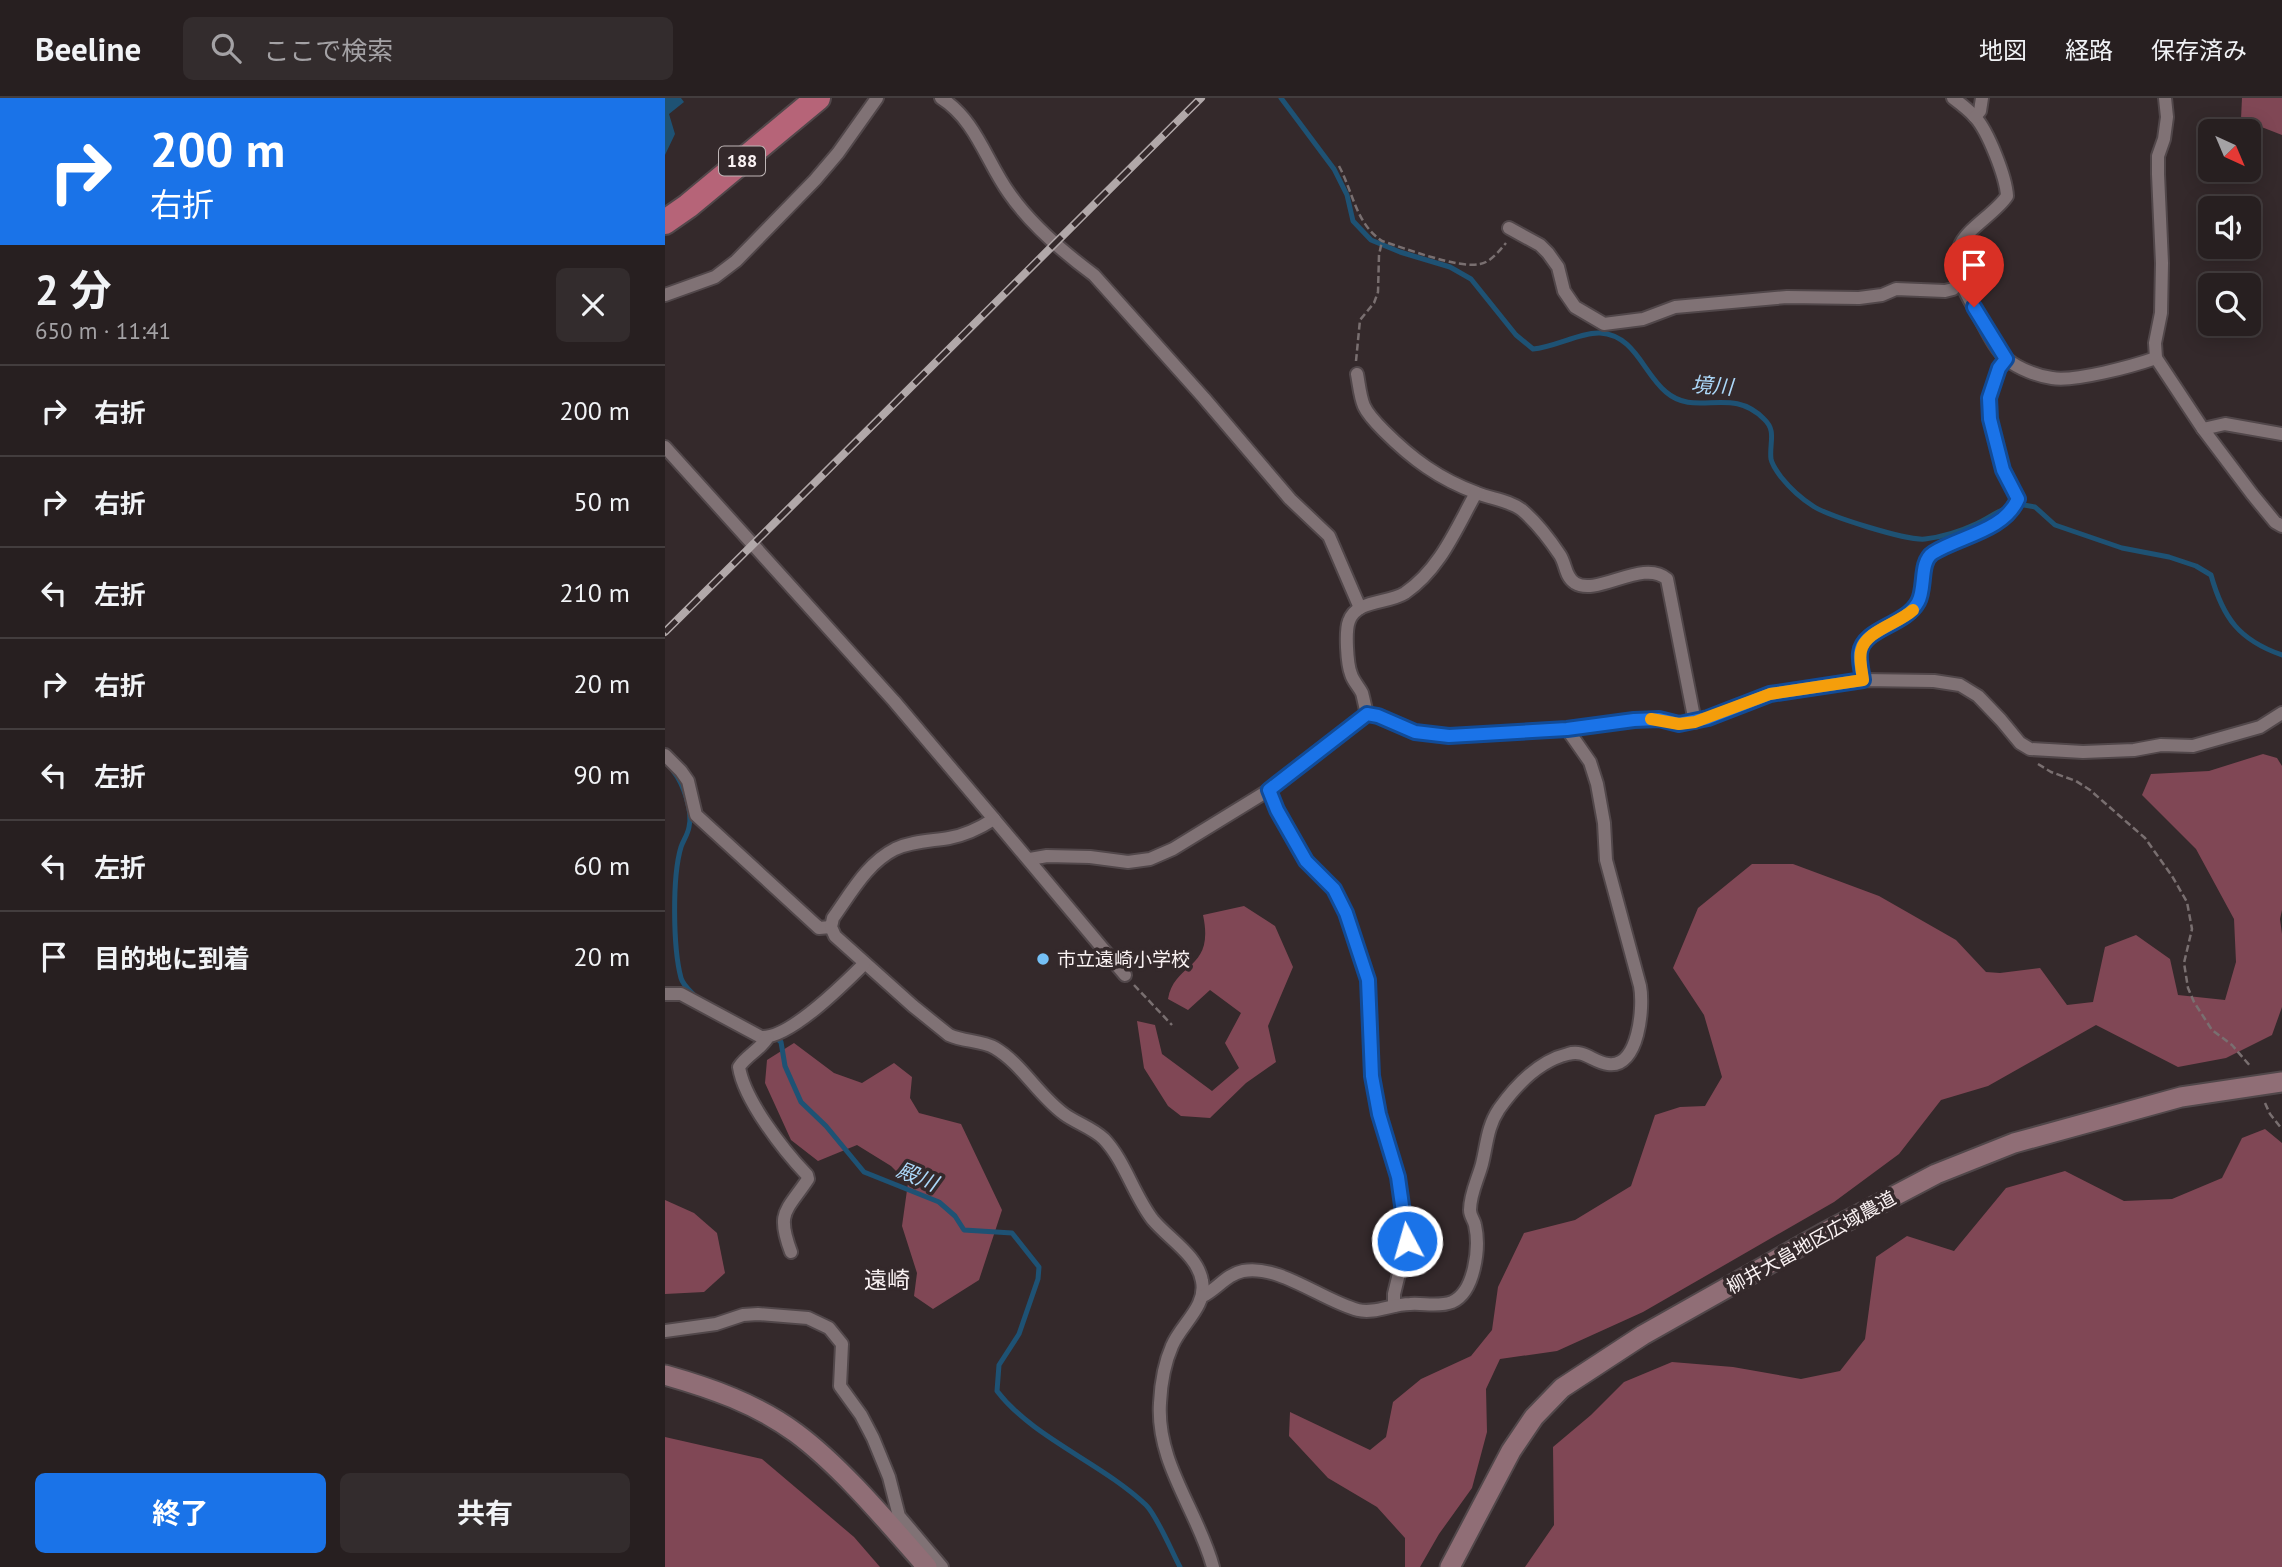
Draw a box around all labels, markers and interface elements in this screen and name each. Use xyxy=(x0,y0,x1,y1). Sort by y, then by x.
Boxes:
search box xyxy=(183,17,673,80)
text: Beeline xyxy=(35,27,141,70)
icon: search xyxy=(207,29,245,67)
text: ここで検索 xyxy=(263,34,393,67)
text: 地図 xyxy=(1979,35,2027,66)
text: 経路 xyxy=(2065,35,2113,66)
text: 保存済み xyxy=(2151,35,2247,66)
text: 200 m xyxy=(150,117,285,181)
north arrow xyxy=(2198,119,2261,182)
map controls xyxy=(2198,119,2261,336)
icon: right xyxy=(35,126,126,217)
road number: 188 xyxy=(719,146,765,176)
text: 右折 xyxy=(150,183,214,225)
button: sound xyxy=(2198,196,2261,259)
pin xyxy=(1944,235,2004,307)
icon: arrive xyxy=(1955,246,1993,284)
text: 2 分 xyxy=(35,262,111,317)
button: close xyxy=(556,268,630,342)
button: search xyxy=(2198,273,2261,336)
text: 650 m · 11:41 xyxy=(35,316,171,345)
water label: 境川 xyxy=(1690,371,1736,401)
icon: right xyxy=(35,392,73,430)
text: 200 m xyxy=(559,394,630,427)
text: 右折 xyxy=(94,396,146,429)
icon: right xyxy=(35,483,73,521)
text: 50 m xyxy=(574,485,630,518)
text: 右折 xyxy=(94,487,146,520)
icon: left xyxy=(35,574,73,612)
text: 210 m xyxy=(559,576,630,609)
text: 左折 xyxy=(94,578,146,611)
icon: right xyxy=(35,665,73,703)
text: 20 m xyxy=(574,667,630,700)
text: 右折 xyxy=(94,669,146,702)
icon: left xyxy=(35,756,73,794)
text: 90 m xyxy=(574,758,630,791)
text: 左折 xyxy=(94,760,146,793)
icon: left xyxy=(35,847,73,885)
text: 60 m xyxy=(574,849,630,882)
text: 左折 xyxy=(94,851,146,884)
icon: arrive xyxy=(35,938,73,976)
text: 20 m xyxy=(574,940,630,973)
text: 目的地に到着 xyxy=(94,942,250,975)
place label: 市立遠崎小学校 xyxy=(1057,947,1190,971)
marker: 市立遠崎小学校 xyxy=(1035,951,1051,967)
water label: 殿川 xyxy=(893,1156,944,1198)
street label: 柳井大畠地区広域農道 xyxy=(1722,1185,1900,1299)
position arrow xyxy=(1370,1204,1444,1278)
district label: 遠崎 xyxy=(864,1265,910,1294)
button: 終了 xyxy=(35,1473,326,1553)
button: 共有 xyxy=(340,1473,630,1553)

